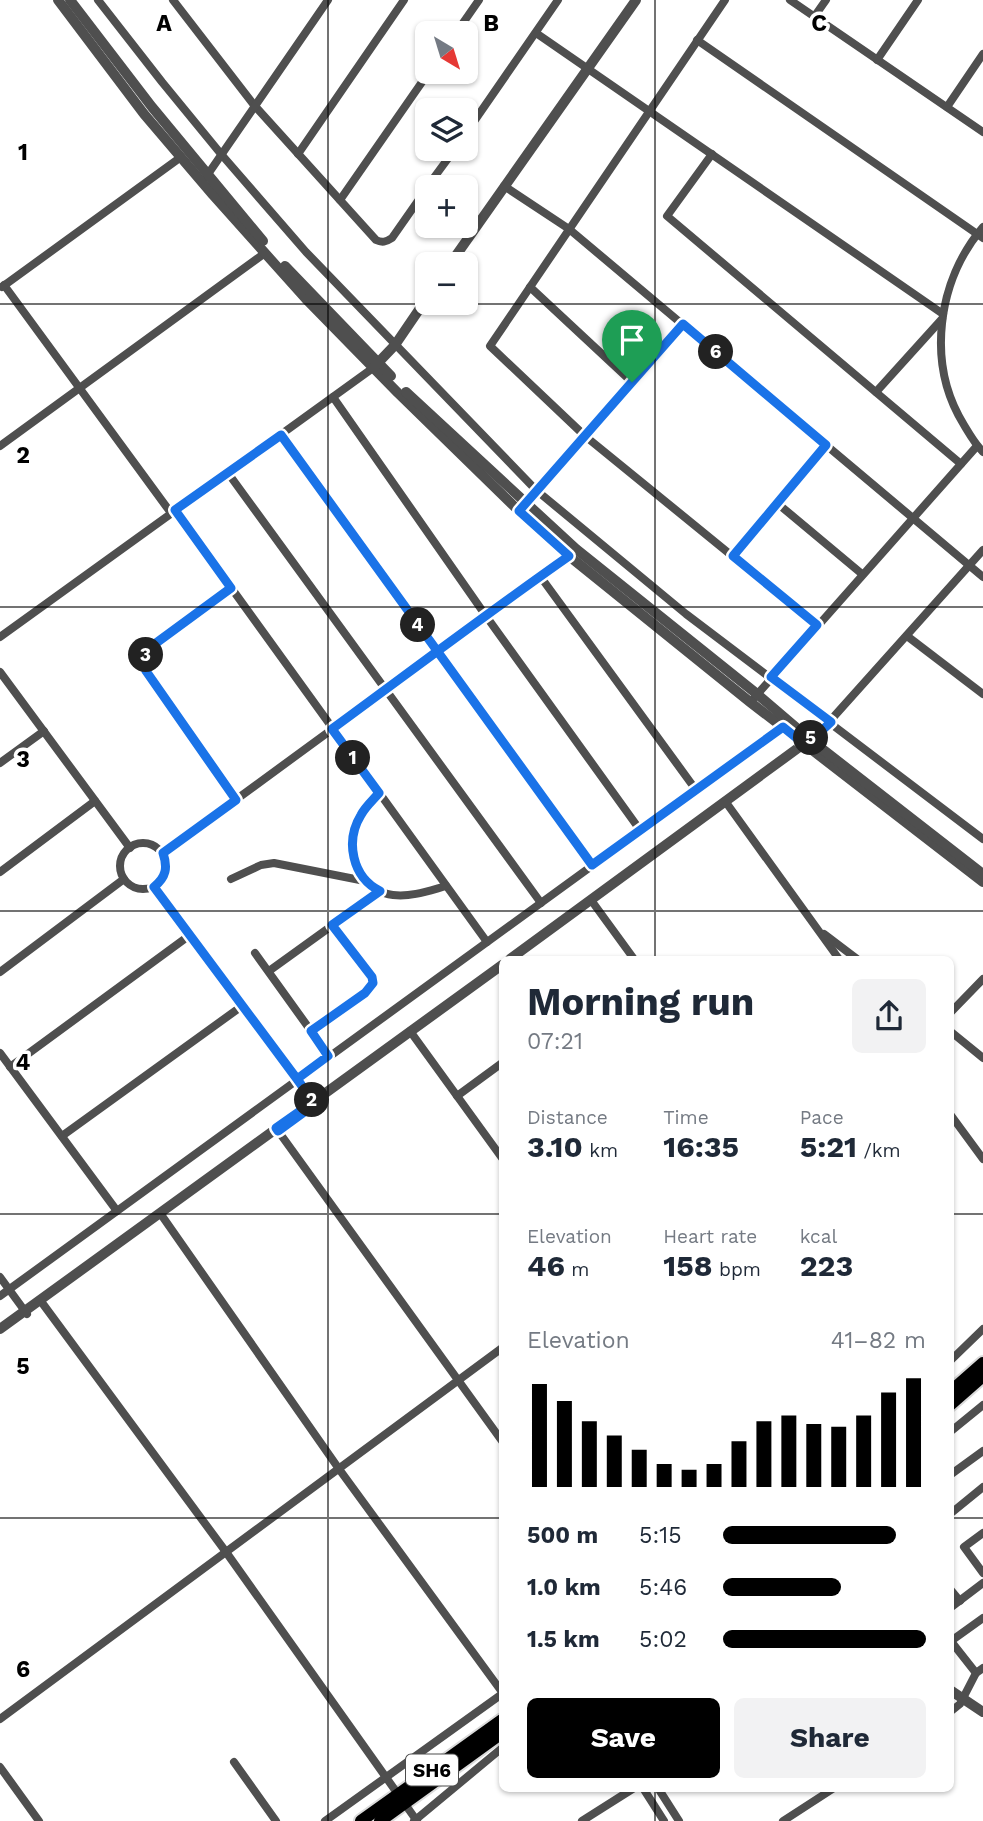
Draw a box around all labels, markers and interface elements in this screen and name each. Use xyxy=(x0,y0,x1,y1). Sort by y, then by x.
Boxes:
text: A xyxy=(156,10,172,37)
text: B xyxy=(483,10,499,37)
text: C xyxy=(811,10,827,37)
north arrow xyxy=(415,21,478,84)
map controls xyxy=(415,21,478,315)
button: layers xyxy=(415,98,478,161)
text: 1 xyxy=(18,139,28,166)
button: + xyxy=(415,175,478,238)
button: − xyxy=(415,252,478,315)
pin xyxy=(602,310,662,382)
icon: arrive xyxy=(613,321,651,359)
pin: 6 xyxy=(698,334,734,370)
text: 6 xyxy=(710,340,721,363)
text: 2 xyxy=(16,442,30,469)
pin: 4 xyxy=(400,608,436,642)
text: 4 xyxy=(411,613,424,636)
pin: 3 xyxy=(128,638,164,672)
text: 3 xyxy=(140,643,151,666)
pin: 5 xyxy=(794,720,828,756)
text: 5 xyxy=(805,726,816,749)
pin: 1 xyxy=(336,740,370,776)
text: 3 xyxy=(16,746,30,773)
text: 1 xyxy=(348,746,357,769)
button: share xyxy=(852,979,926,1053)
text: Morning run xyxy=(527,980,754,1024)
text: 07:21 xyxy=(527,1028,583,1055)
text: 4 xyxy=(16,1049,31,1076)
pin: 2 xyxy=(294,1082,330,1118)
text: 2 xyxy=(306,1088,317,1111)
text: Distance xyxy=(527,1106,608,1129)
text: Time xyxy=(663,1106,709,1129)
text: Pace xyxy=(800,1106,844,1129)
text: 3.10 xyxy=(527,1129,583,1164)
text: 16:35 xyxy=(663,1129,739,1164)
text: 5:21 xyxy=(800,1129,857,1164)
text: km xyxy=(583,1139,618,1162)
text: /km xyxy=(857,1139,901,1162)
text: Elevation xyxy=(527,1225,612,1248)
text: Heart rate xyxy=(663,1225,757,1248)
text: kcal xyxy=(800,1225,837,1248)
text: 46 xyxy=(527,1248,565,1283)
text: 158 xyxy=(663,1248,713,1283)
text: 223 xyxy=(800,1248,853,1283)
text: m xyxy=(565,1258,589,1281)
text: bpm xyxy=(713,1258,761,1281)
text: Elevation xyxy=(527,1327,630,1354)
text: 41–82 m xyxy=(831,1327,926,1354)
text: 5 xyxy=(16,1353,30,1380)
text: 500 m xyxy=(527,1522,598,1549)
text: 5:15 xyxy=(639,1522,682,1549)
text: 1.0 km xyxy=(527,1574,601,1601)
text: 5:46 xyxy=(639,1574,687,1601)
text: 1.5 km xyxy=(527,1626,600,1653)
text: 5:02 xyxy=(639,1626,687,1653)
text: 6 xyxy=(16,1656,30,1683)
button: Save xyxy=(527,1698,720,1778)
button: Share xyxy=(734,1698,926,1778)
road number: SH6 xyxy=(406,1754,458,1786)

